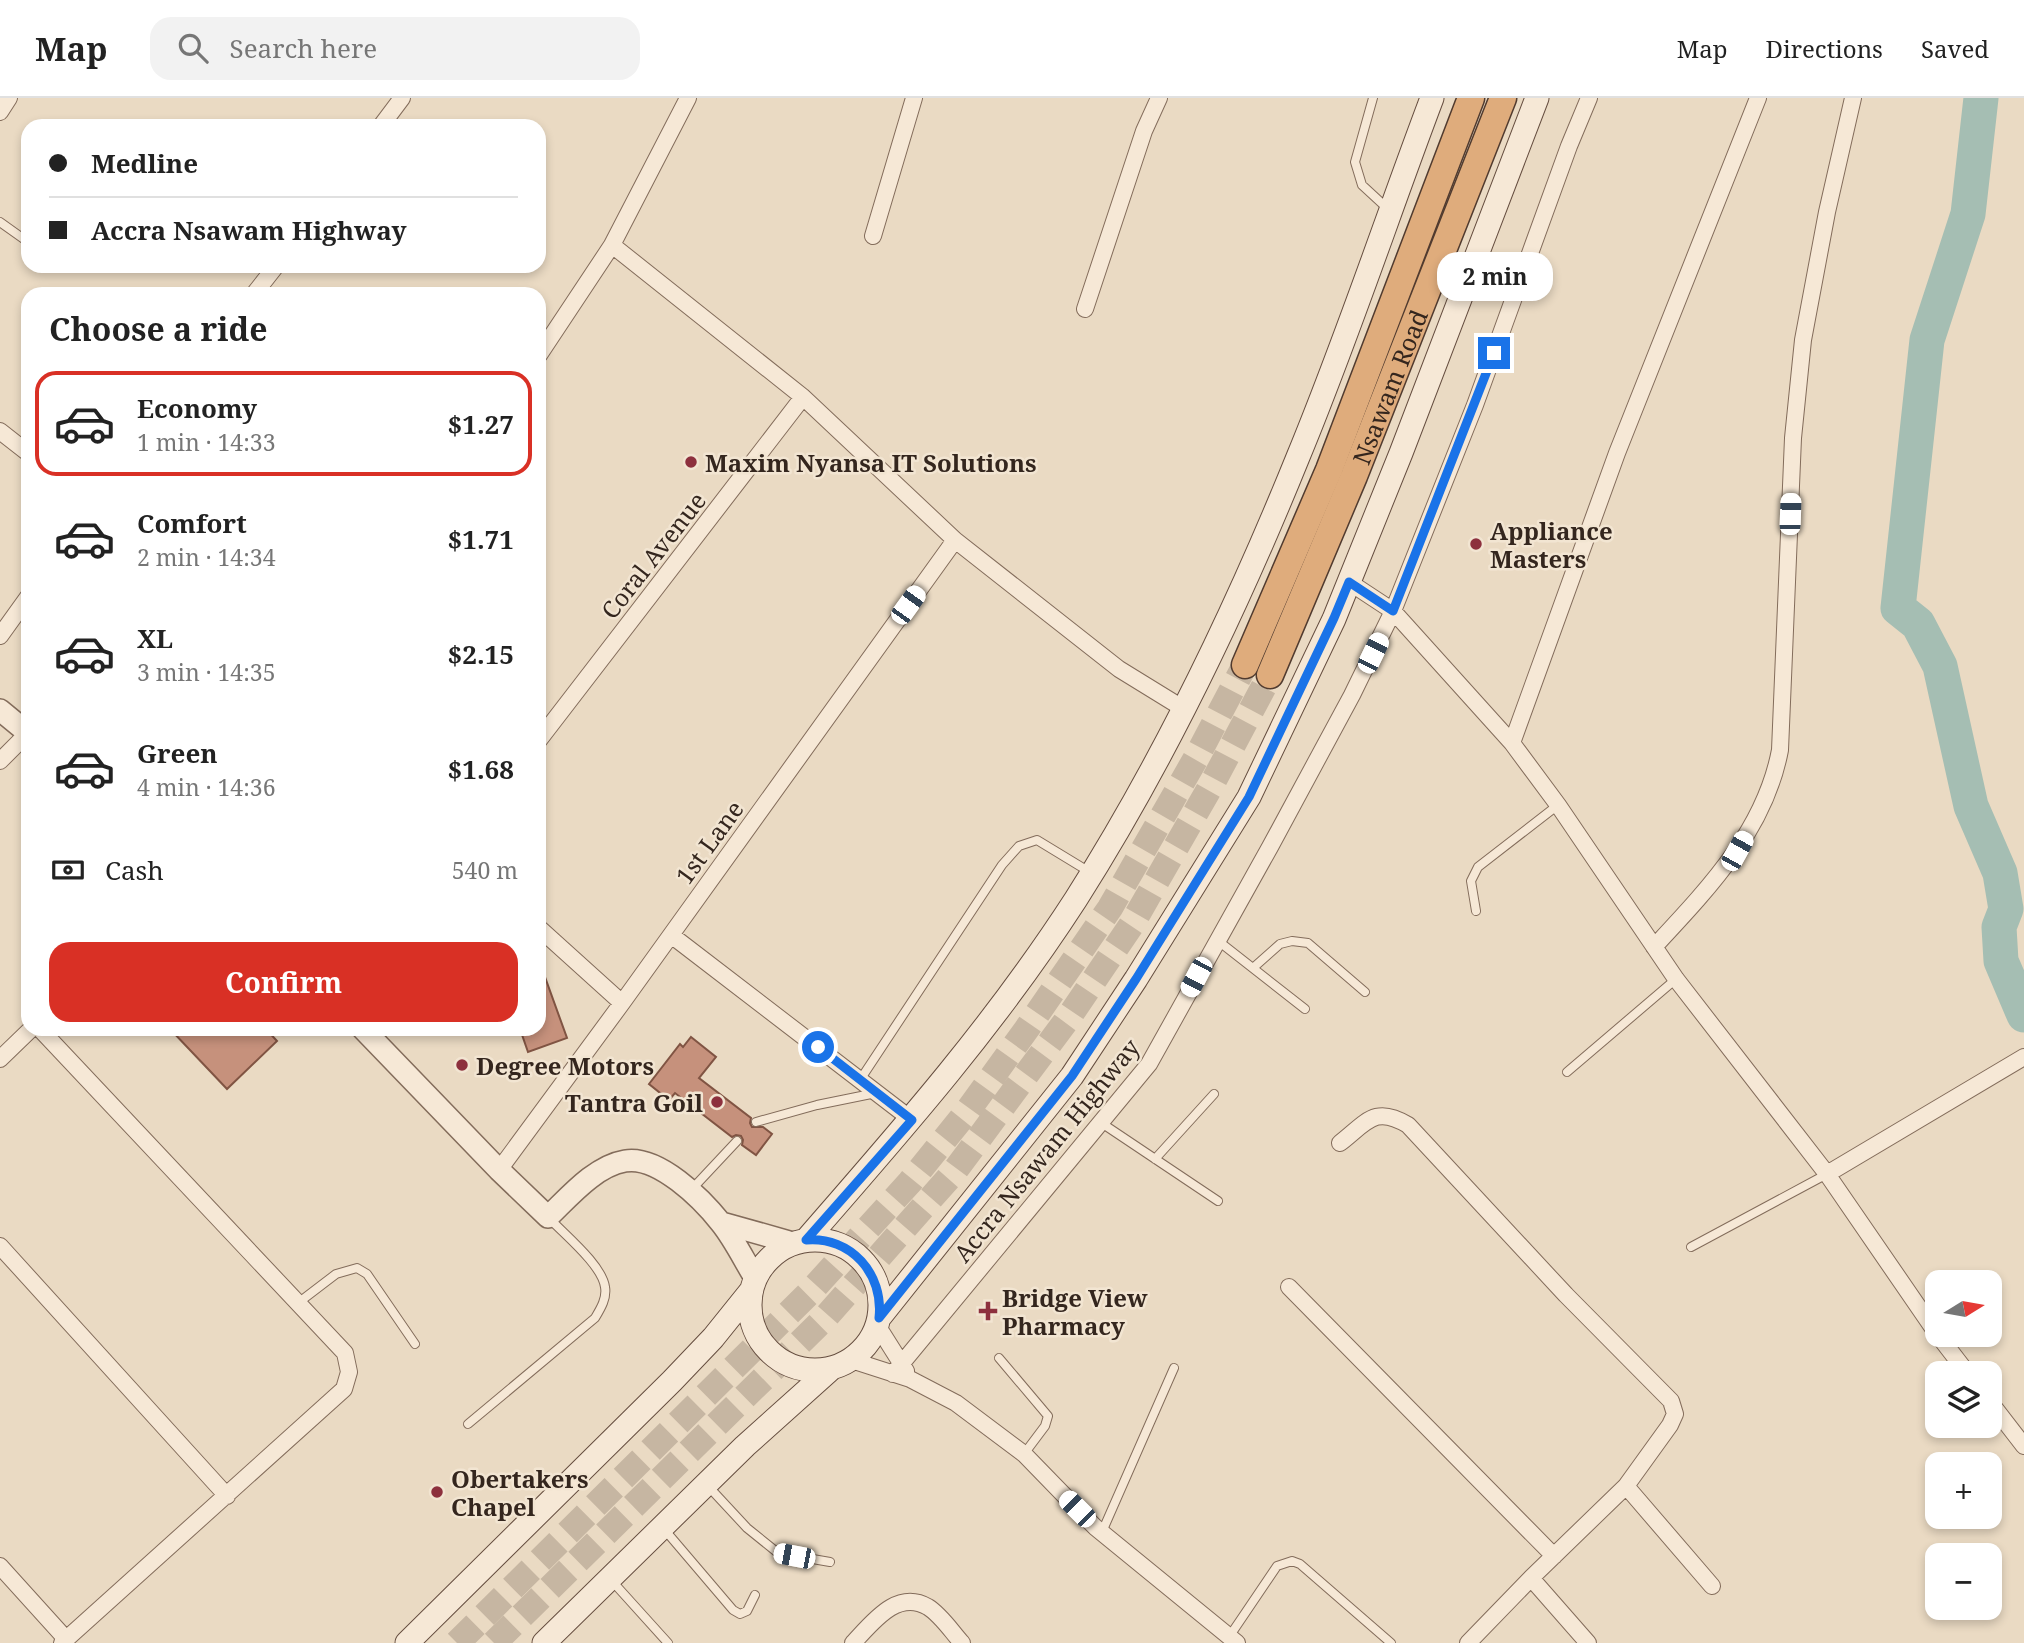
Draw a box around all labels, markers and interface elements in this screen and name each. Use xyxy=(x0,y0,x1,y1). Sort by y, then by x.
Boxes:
search box xyxy=(150,17,640,80)
text: Map xyxy=(35,26,108,71)
icon: search xyxy=(174,29,212,67)
text: Search here xyxy=(230,30,377,66)
text: Map xyxy=(1677,32,1728,65)
text: Directions xyxy=(1766,32,1883,65)
text: Saved xyxy=(1921,32,1989,65)
text: Medline xyxy=(91,145,198,181)
text: Accra Nsawam Highway xyxy=(91,212,406,248)
callout: 2 min xyxy=(1436,252,1552,300)
text: 2 min xyxy=(1462,260,1528,292)
street label: Nsawam Road xyxy=(1344,304,1435,469)
text: Choose a ride xyxy=(49,307,268,350)
route end xyxy=(1478,337,1510,369)
text: Economy xyxy=(137,390,257,426)
icon: car xyxy=(53,392,116,455)
text: $1.27 xyxy=(448,406,514,442)
text: 1 min · 14:33 xyxy=(137,426,275,458)
place label: Maxim Nyansa IT Solutions xyxy=(705,446,1037,479)
marker: Maxim Nyansa IT Solutions xyxy=(683,454,699,470)
street label: Coral Avenue xyxy=(593,485,713,625)
car xyxy=(1779,493,1802,535)
text: Comfort xyxy=(137,505,247,541)
icon: car xyxy=(53,507,116,570)
place label: Appliance Masters xyxy=(1490,514,1613,575)
text: $1.71 xyxy=(448,521,514,557)
marker: Appliance Masters xyxy=(1468,536,1484,552)
text: 2 min · 14:34 xyxy=(137,541,275,573)
car xyxy=(888,582,929,628)
text: XL xyxy=(137,620,173,656)
icon: car xyxy=(53,622,116,685)
car xyxy=(1355,630,1392,676)
text: $2.15 xyxy=(448,636,514,672)
text: 3 min · 14:35 xyxy=(137,656,275,688)
text: Green xyxy=(137,735,218,771)
icon: car xyxy=(53,737,116,800)
text: $1.68 xyxy=(448,751,514,787)
text: 4 min · 14:36 xyxy=(137,771,275,803)
street label: 1st Lane xyxy=(668,794,750,890)
car xyxy=(1718,828,1757,874)
icon: cash xyxy=(49,851,87,889)
text: Cash xyxy=(105,852,164,888)
text: 540 m xyxy=(452,854,518,886)
button: Confirm xyxy=(49,942,518,1022)
car xyxy=(1177,954,1216,1000)
route start xyxy=(802,1031,834,1063)
street label: Accra Nsawam Highway xyxy=(946,1031,1147,1269)
place label: Degree Motors xyxy=(476,1049,654,1082)
marker: Degree Motors xyxy=(454,1057,470,1073)
place label: Tantra Goil xyxy=(565,1086,704,1119)
marker: Tantra Goil xyxy=(709,1094,725,1110)
north arrow xyxy=(1925,1270,2002,1348)
map controls xyxy=(1925,1270,2002,1620)
place label: Bridge View Pharmacy xyxy=(1002,1281,1148,1342)
marker: Bridge View Pharmacy xyxy=(980,1303,996,1319)
button: layers xyxy=(1925,1361,2002,1438)
button: + xyxy=(1925,1452,2002,1529)
place label: Obertakers Chapel xyxy=(451,1462,589,1523)
marker: Obertakers Chapel xyxy=(429,1484,445,1500)
car xyxy=(1055,1487,1100,1531)
car xyxy=(772,1542,817,1570)
button: − xyxy=(1925,1543,2002,1620)

